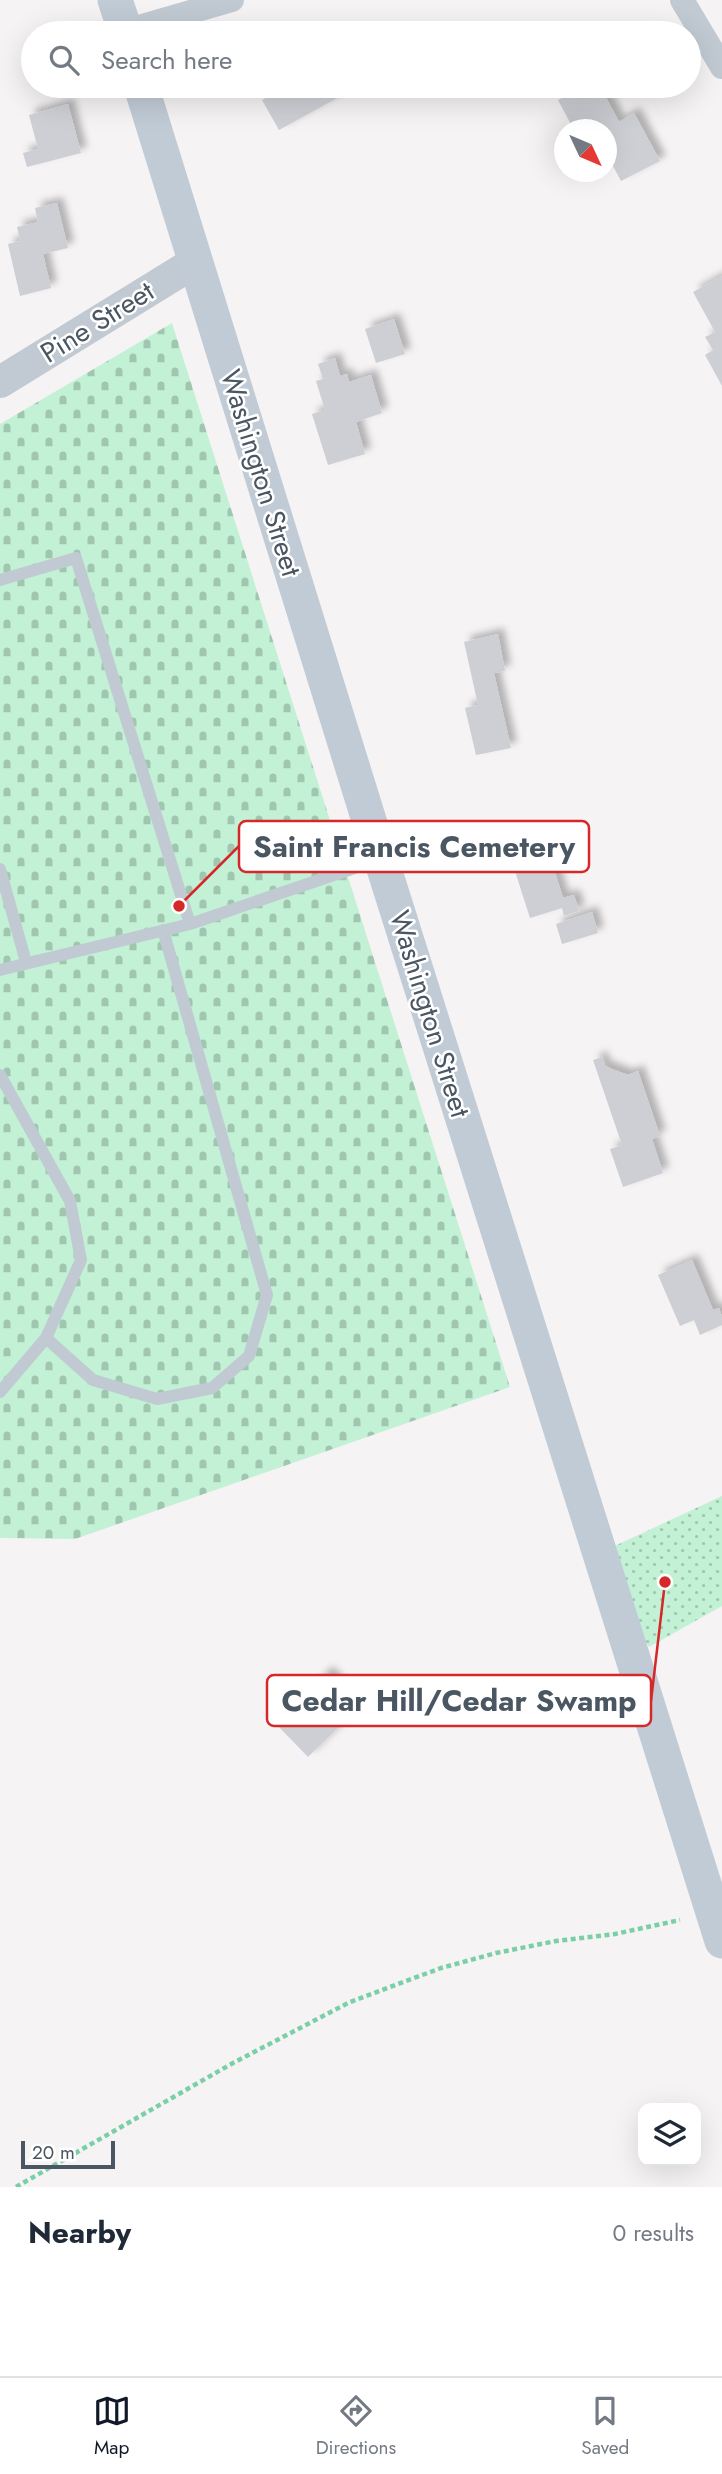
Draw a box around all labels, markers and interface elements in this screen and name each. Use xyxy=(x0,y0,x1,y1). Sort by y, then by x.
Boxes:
search box xyxy=(21,21,701,98)
icon: search xyxy=(45,41,83,79)
text: Search here xyxy=(101,41,233,79)
north arrow xyxy=(554,119,617,182)
street label: Pine Street xyxy=(32,271,162,373)
street label: Washington Street xyxy=(210,365,312,582)
callout: Saint Francis Cemetery xyxy=(239,821,589,872)
text: Saint Francis Cemetery xyxy=(253,825,575,868)
street label: Washington Street xyxy=(379,906,481,1123)
callout: Cedar Hill/Cedar Swamp xyxy=(267,1675,651,1726)
text: Cedar Hill/Cedar Swamp xyxy=(281,1679,637,1722)
map controls xyxy=(638,2103,701,2166)
button: layers xyxy=(638,2103,701,2166)
scale bar xyxy=(21,2138,116,2170)
text: 20 m xyxy=(32,2139,75,2166)
text: Nearby xyxy=(28,2211,131,2254)
text: 0 results xyxy=(612,2216,694,2250)
tab: Map xyxy=(93,2392,131,2461)
tab: Directions xyxy=(316,2392,396,2461)
tab: Saved xyxy=(581,2392,629,2461)

